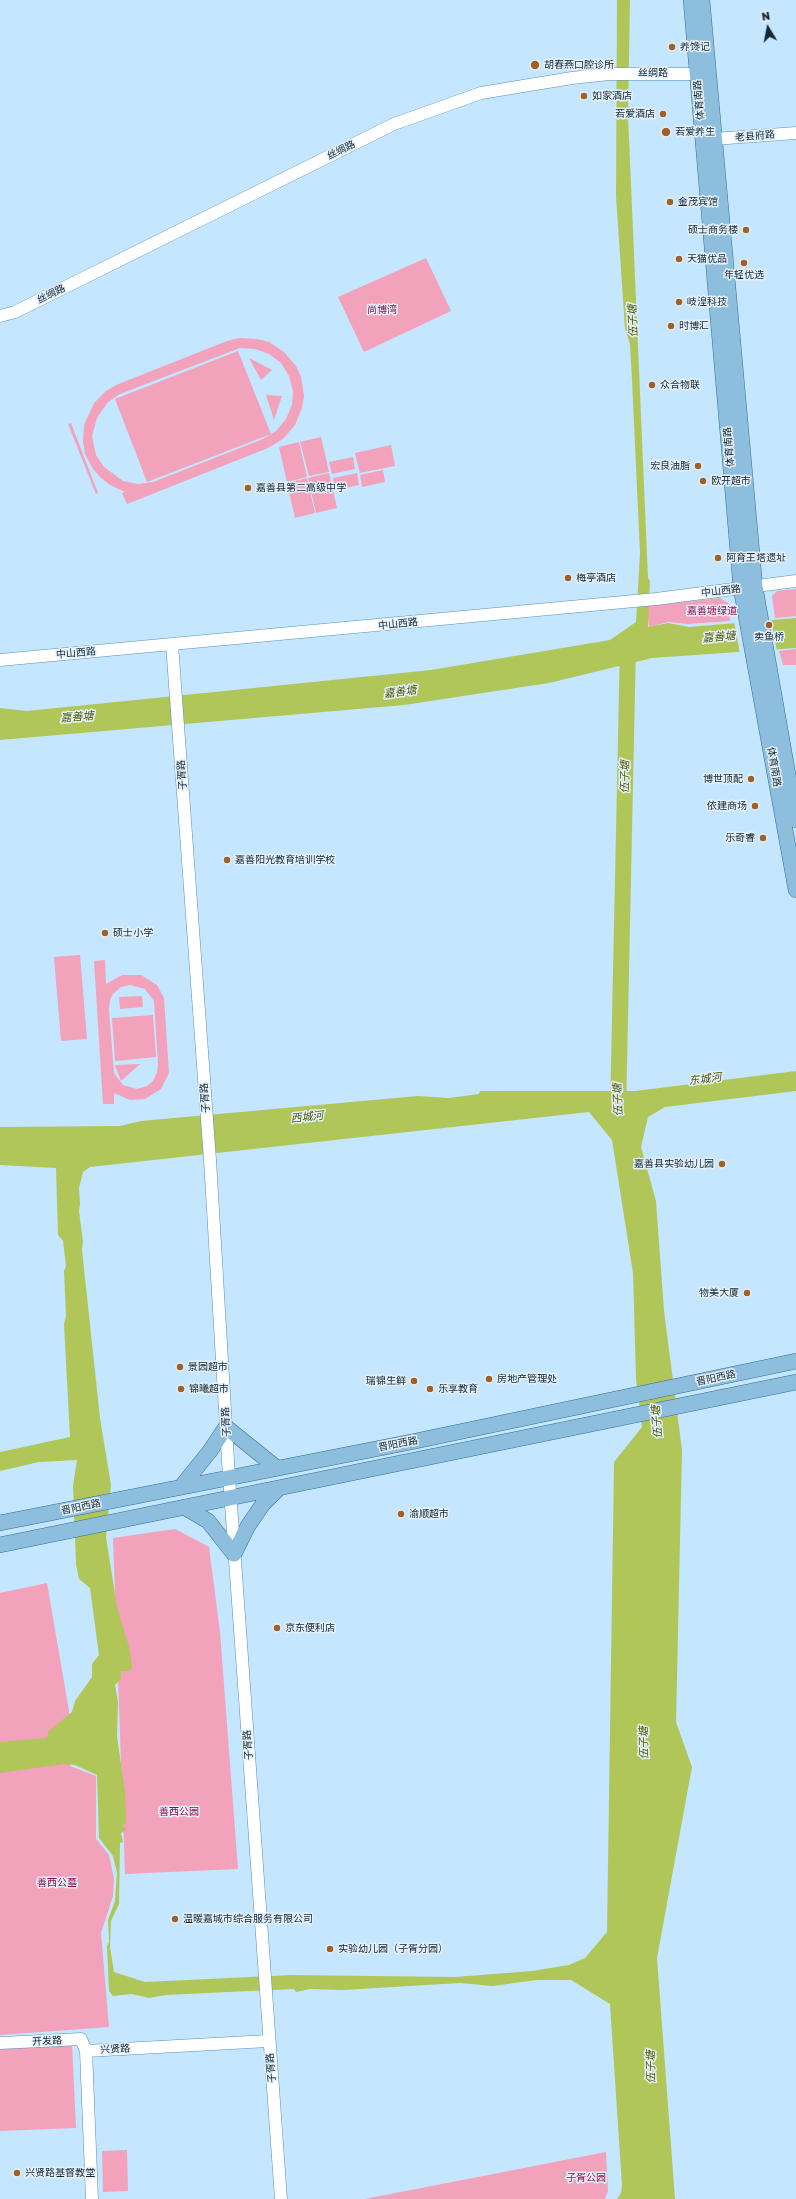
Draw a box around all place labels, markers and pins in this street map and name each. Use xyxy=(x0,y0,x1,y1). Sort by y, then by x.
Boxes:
place label: 养馋记 xyxy=(680,41,710,53)
marker: 养馋记 xyxy=(667,42,677,52)
marker: 胡春燕口腔诊所 xyxy=(529,59,541,71)
place label: 胡春燕口腔诊所 xyxy=(544,59,614,71)
place label: 如家酒店 xyxy=(592,90,632,102)
marker: 如家酒店 xyxy=(579,91,589,101)
place label: 若爱酒店 xyxy=(615,108,655,120)
marker: 若爱酒店 xyxy=(658,109,668,119)
marker: 若爱养生 xyxy=(660,126,672,138)
place label: 若爱养生 xyxy=(675,126,715,138)
place label: 金茂宾馆 xyxy=(678,196,718,208)
marker: 金茂宾馆 xyxy=(665,197,675,207)
place label: 硕士商务楼 xyxy=(688,224,738,236)
marker: 硕士商务楼 xyxy=(741,225,751,235)
place label: 天猫优品 xyxy=(687,253,727,265)
marker: 天猫优品 xyxy=(674,254,684,264)
marker: 年轻优选 xyxy=(739,258,749,268)
place label: 年轻优选 xyxy=(724,269,764,281)
place label: 岐湟科技 xyxy=(687,296,727,308)
marker: 岐湟科技 xyxy=(674,297,684,307)
place label: 时博汇 xyxy=(679,320,709,332)
marker: 时博汇 xyxy=(666,321,676,331)
place label: 众合物联 xyxy=(660,379,700,391)
marker: 众合物联 xyxy=(647,380,657,390)
place label: 宏良油脂 xyxy=(650,460,690,472)
marker: 宏良油脂 xyxy=(693,461,703,471)
place label: 欧开超市 xyxy=(711,475,751,487)
marker: 欧开超市 xyxy=(698,476,708,486)
place label: 嘉善县第二高级中学 xyxy=(256,482,346,494)
marker: 嘉善县第二高级中学 xyxy=(243,483,253,493)
place label: 阿育王塔遗址 xyxy=(726,552,786,564)
marker: 阿育王塔遗址 xyxy=(713,553,723,563)
place label: 梅亭酒店 xyxy=(576,572,616,584)
marker: 梅亭酒店 xyxy=(563,573,573,583)
marker: 卖鱼桥 xyxy=(764,620,774,630)
place label: 卖鱼桥 xyxy=(754,631,784,643)
place label: 博世顶配 xyxy=(703,773,743,785)
marker: 博世顶配 xyxy=(746,774,756,784)
place label: 依建商场 xyxy=(707,800,747,812)
marker: 依建商场 xyxy=(750,801,760,811)
place label: 乐奇睿 xyxy=(725,832,755,844)
marker: 乐奇睿 xyxy=(758,833,768,843)
place label: 嘉善阳光教育培训学校 xyxy=(235,854,335,866)
marker: 嘉善阳光教育培训学校 xyxy=(222,855,232,865)
place label: 硕士小学 xyxy=(113,927,153,939)
marker: 硕士小学 xyxy=(100,928,110,938)
place label: 嘉善县实验幼儿园 xyxy=(634,1158,714,1170)
marker: 嘉善县实验幼儿园 xyxy=(717,1159,727,1169)
place label: 物美大厦 xyxy=(699,1287,739,1299)
marker: 物美大厦 xyxy=(742,1288,752,1298)
place label: 景园超市 xyxy=(188,1361,228,1373)
marker: 景园超市 xyxy=(175,1362,185,1372)
place label: 房地产管理处 xyxy=(497,1373,557,1385)
marker: 房地产管理处 xyxy=(484,1374,494,1384)
place label: 瑞锦生鲜 xyxy=(366,1375,406,1387)
marker: 瑞锦生鲜 xyxy=(409,1376,419,1386)
place label: 锦曦超市 xyxy=(189,1383,229,1395)
place label: 乐享教育 xyxy=(438,1383,478,1395)
marker: 锦曦超市 xyxy=(176,1384,186,1394)
marker: 乐享教育 xyxy=(425,1384,435,1394)
place label: 渝顺超市 xyxy=(409,1508,449,1520)
marker: 渝顺超市 xyxy=(396,1509,406,1519)
place label: 京东便利店 xyxy=(285,1622,335,1634)
marker: 京东便利店 xyxy=(272,1623,282,1633)
place label: 温暖嘉城市综合服务有限公司 xyxy=(183,1913,313,1925)
marker: 温暖嘉城市综合服务有限公司 xyxy=(170,1914,180,1924)
place label: 实验幼儿园（子胥分园） xyxy=(338,1943,448,1955)
marker: 实验幼儿园（子胥分园） xyxy=(325,1944,335,1954)
place label: 兴贤路基督教堂 xyxy=(25,2167,95,2179)
marker: 兴贤路基督教堂 xyxy=(12,2168,22,2178)

